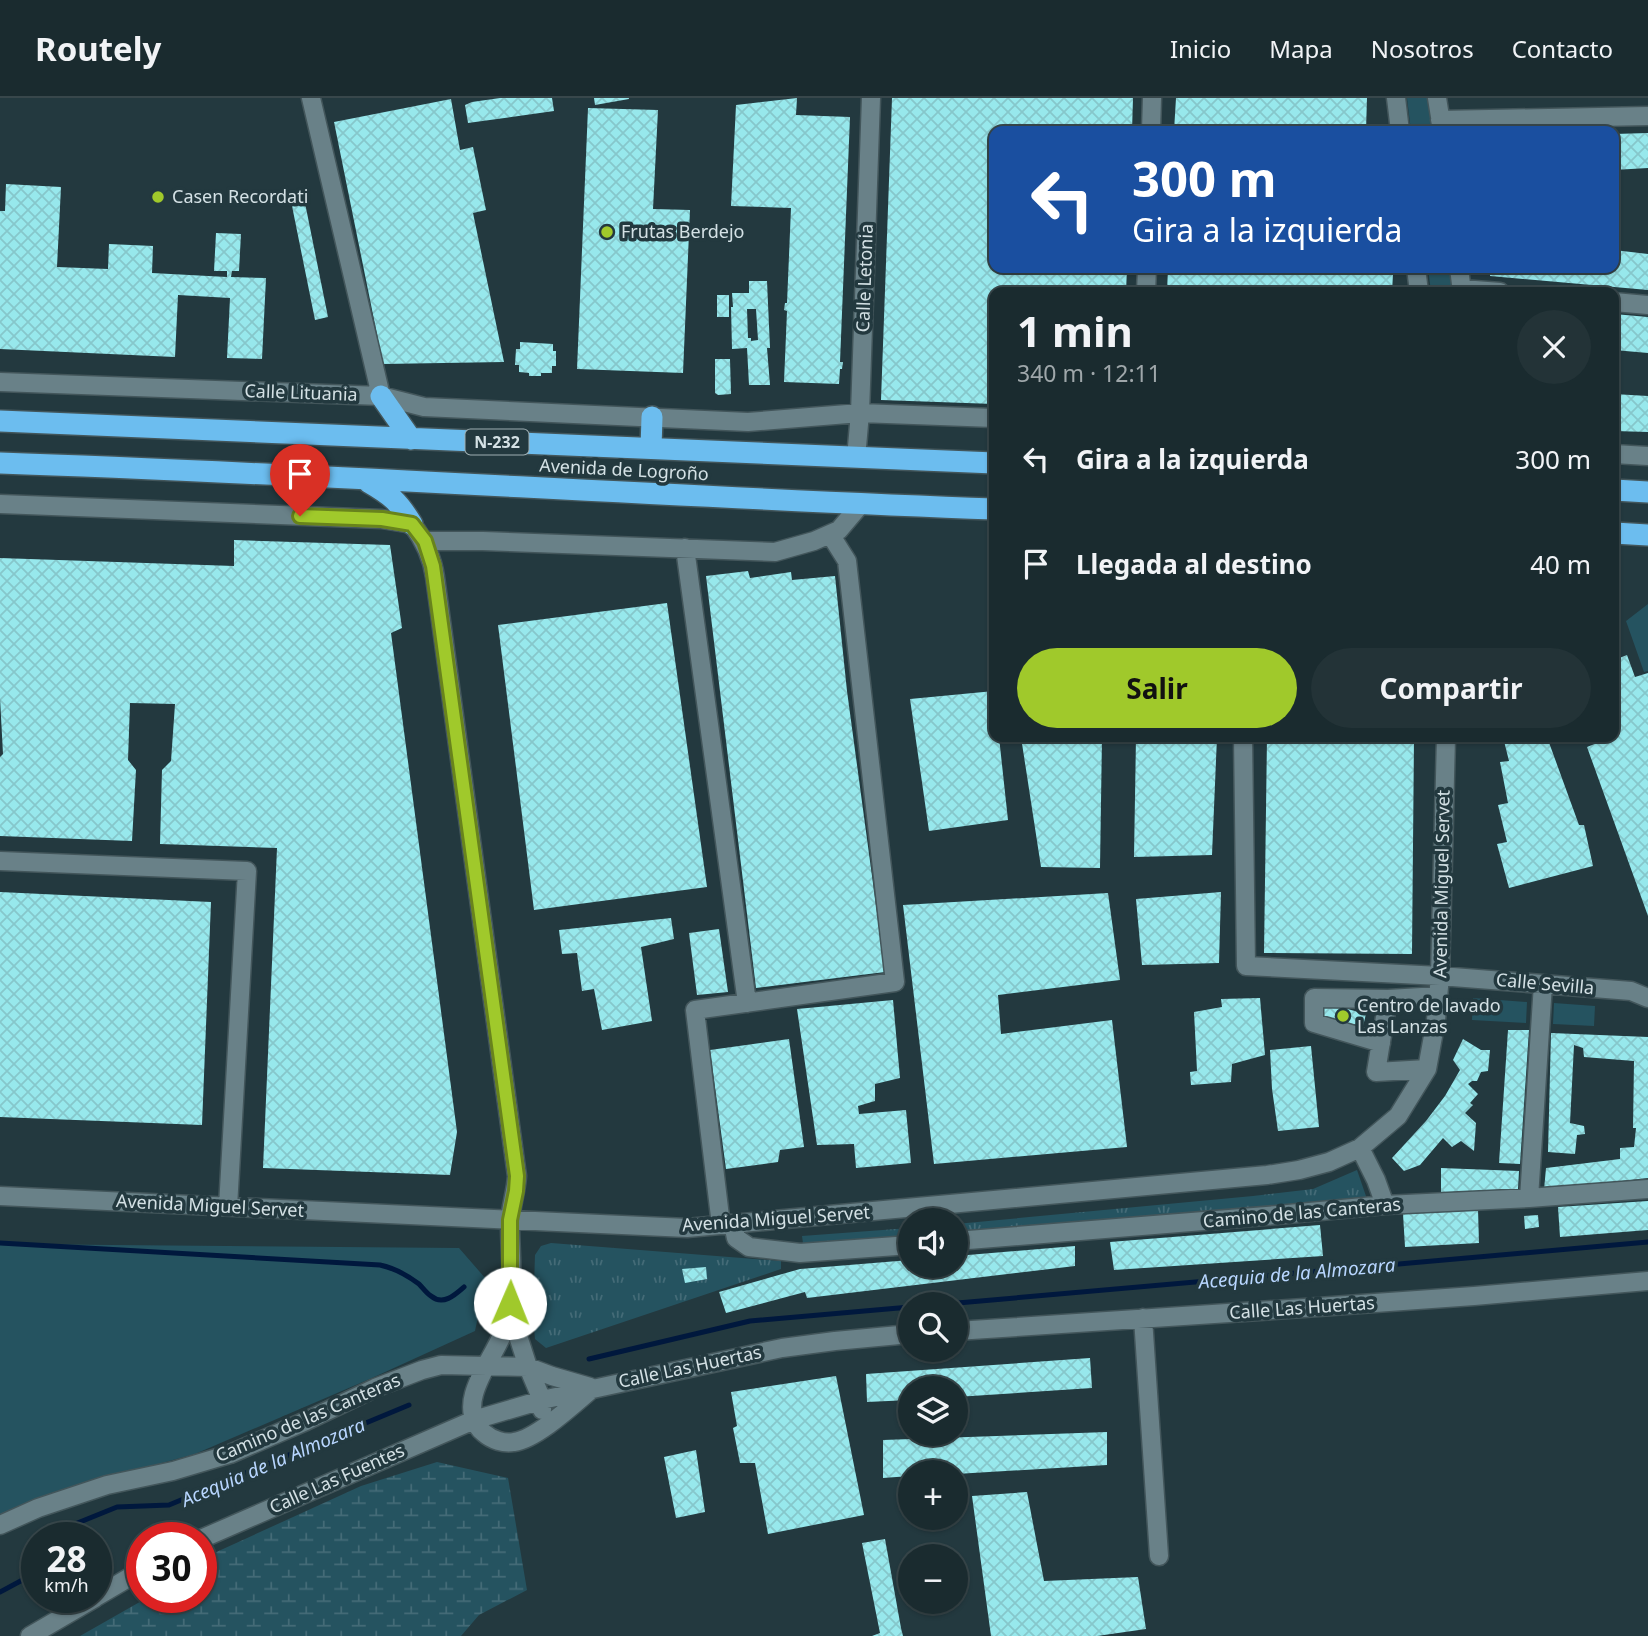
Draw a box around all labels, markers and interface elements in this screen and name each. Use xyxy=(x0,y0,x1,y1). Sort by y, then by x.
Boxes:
text: Routely xyxy=(35,26,161,71)
text: Inicio xyxy=(1170,32,1231,65)
text: Mapa xyxy=(1269,32,1333,65)
text: Nosotros xyxy=(1371,32,1474,65)
text: Contacto xyxy=(1512,32,1613,65)
text: 300 m xyxy=(1132,145,1277,211)
icon: left xyxy=(1017,154,1108,245)
place label: Casen Recordati xyxy=(172,184,308,208)
marker: Casen Recordati xyxy=(150,189,166,205)
text: Gira a la izquierda xyxy=(1132,208,1402,251)
place label: Frutas Berdejo xyxy=(621,219,744,243)
street label: Calle Letonia xyxy=(850,223,878,333)
marker: Frutas Berdejo xyxy=(599,224,615,240)
text: 1 min xyxy=(1017,302,1133,359)
button: close xyxy=(1517,310,1591,384)
text: 340 m · 12:11 xyxy=(1017,357,1161,389)
street label: Calle Lituania xyxy=(244,378,358,406)
road number: N-232 xyxy=(466,430,528,454)
icon: left xyxy=(1017,440,1055,478)
text: Gira a la izquierda xyxy=(1076,441,1309,477)
text: 300 m xyxy=(1515,441,1591,477)
pin xyxy=(270,444,330,516)
street label: Avenida de Logroño xyxy=(539,453,709,485)
icon: arrive xyxy=(281,455,319,493)
icon: arrive xyxy=(1017,545,1055,583)
text: Llegada al destino xyxy=(1076,546,1312,582)
text: 40 m xyxy=(1530,546,1591,582)
button: Salir xyxy=(1017,648,1297,728)
button: Compartir xyxy=(1311,648,1591,728)
street label: Avenida Miguel Servet xyxy=(1427,789,1455,978)
street label: Calle Sevilla xyxy=(1495,967,1595,999)
place label: Centro de lavado Las Lanzas xyxy=(1357,993,1501,1038)
marker: Centro de lavado Las Lanzas xyxy=(1335,1008,1351,1024)
street label: Avenida Miguel Servet xyxy=(115,1188,305,1222)
street label: Camino de las Canteras xyxy=(1202,1191,1402,1233)
street label: Avenida Miguel Servet xyxy=(681,1199,871,1237)
map controls xyxy=(898,1208,968,1614)
button: sound xyxy=(898,1208,968,1278)
water label: Acequia de la Almozara xyxy=(1196,1251,1397,1295)
position arrow xyxy=(473,1266,547,1340)
street label: Calle Las Huertas xyxy=(1228,1290,1375,1324)
button: search xyxy=(898,1292,968,1362)
street label: Calle Las Huertas xyxy=(616,1339,764,1393)
street label: Camino de las Canteras xyxy=(211,1367,404,1467)
button: layers xyxy=(898,1376,968,1446)
water label: Acequia de la Almozara xyxy=(175,1411,369,1513)
street label: Calle Las Fuentes xyxy=(265,1438,408,1519)
button: + xyxy=(898,1460,968,1530)
speed limit sign: 30 xyxy=(126,1522,217,1613)
text: 28 xyxy=(46,1535,87,1582)
button: − xyxy=(898,1544,968,1614)
text: km/h xyxy=(44,1573,89,1597)

